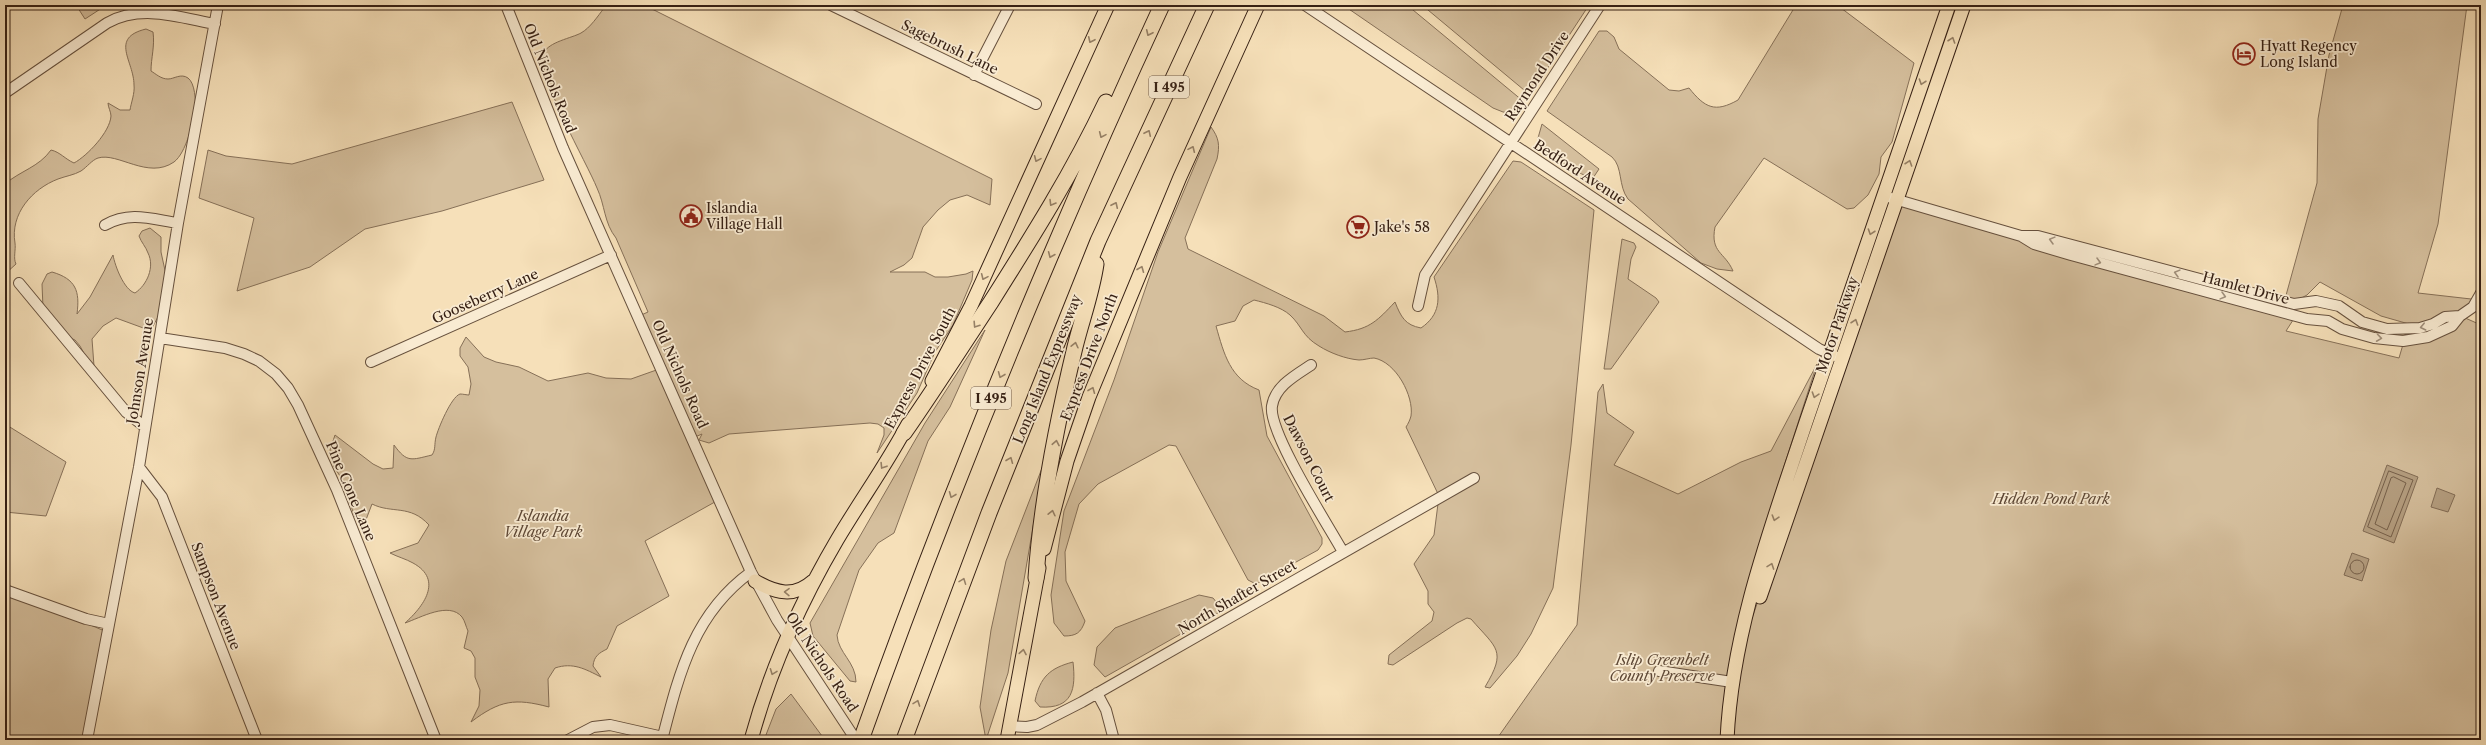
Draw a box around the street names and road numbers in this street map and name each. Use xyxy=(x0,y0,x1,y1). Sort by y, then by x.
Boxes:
street label: Sagebrush Lane xyxy=(899,16,1002,78)
street label: Old Nichols Road xyxy=(520,20,580,136)
street label: Raymond Drive xyxy=(1501,27,1573,125)
road number: I 495 xyxy=(1149,76,1189,98)
street label: Bedford Avenue xyxy=(1530,135,1630,209)
street label: Gooseberry Lane xyxy=(429,264,541,328)
street label: Hamlet Drive xyxy=(2201,268,2292,308)
street label: Motor Parkway xyxy=(1812,274,1862,376)
street label: Express Drive North xyxy=(1056,290,1122,423)
street label: Long Island Expressway xyxy=(1009,291,1085,446)
street label: Express Drive South xyxy=(880,304,960,432)
street label: Johnson Avenue xyxy=(122,316,157,427)
street label: Old Nichols Road xyxy=(648,317,712,432)
road number: I 495 xyxy=(971,387,1011,409)
street label: Dawson Court xyxy=(1279,411,1339,505)
street label: Pine Cone Lane xyxy=(322,438,380,544)
street label: Sampson Avenue xyxy=(187,540,245,652)
street label: North Shafter Street xyxy=(1174,556,1300,638)
street label: Old Nichols Road xyxy=(782,608,862,716)

